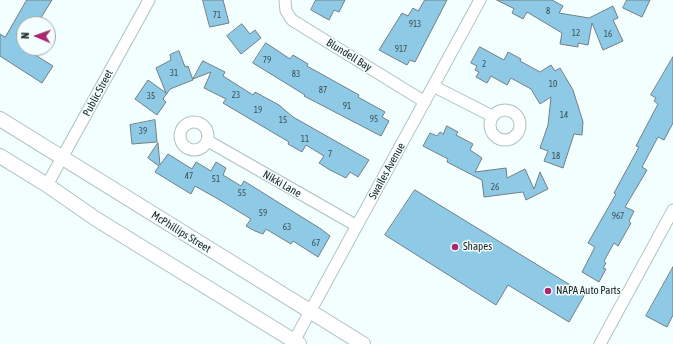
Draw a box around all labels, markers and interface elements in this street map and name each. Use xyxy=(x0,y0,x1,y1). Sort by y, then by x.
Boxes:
house number: 8 xyxy=(546,6,550,16)
house number: 71 xyxy=(213,10,221,20)
north arrow xyxy=(16,16,56,56)
house number: 913 xyxy=(409,19,421,29)
house number: 12 xyxy=(572,28,580,38)
house number: 16 xyxy=(604,29,612,39)
text: N xyxy=(19,32,31,39)
street label: Blundell Bay xyxy=(324,36,374,74)
house number: 917 xyxy=(395,44,407,54)
house number: 79 xyxy=(263,55,271,65)
house number: 2 xyxy=(482,59,486,69)
street label: Public Street xyxy=(80,67,116,119)
house number: 31 xyxy=(170,68,178,78)
house number: 83 xyxy=(292,69,300,79)
house number: 10 xyxy=(549,79,557,89)
house number: 87 xyxy=(319,85,327,95)
house number: 23 xyxy=(232,90,240,100)
house number: 35 xyxy=(147,91,155,101)
house number: 91 xyxy=(343,101,351,111)
house number: 19 xyxy=(254,105,262,115)
house number: 14 xyxy=(560,110,568,120)
house number: 95 xyxy=(370,114,378,124)
house number: 15 xyxy=(279,115,287,125)
house number: 39 xyxy=(139,126,147,136)
house number: 11 xyxy=(301,134,309,144)
street label: Swailes Avenue xyxy=(366,141,408,201)
house number: 7 xyxy=(328,149,332,159)
house number: 18 xyxy=(552,151,560,161)
street label: Nikki Lane xyxy=(260,168,304,200)
house number: 47 xyxy=(185,171,193,181)
house number: 51 xyxy=(212,174,220,184)
house number: 26 xyxy=(491,182,499,192)
house number: 55 xyxy=(238,188,246,198)
street label: McPhillips Street xyxy=(149,208,213,256)
house number: 59 xyxy=(259,208,267,218)
house number: 967 xyxy=(612,211,624,221)
house number: 63 xyxy=(283,222,291,232)
house number: 67 xyxy=(312,238,320,248)
place label: Shapes xyxy=(463,240,492,254)
marker: Shapes xyxy=(450,242,460,252)
place label: NAPA Auto Parts xyxy=(556,284,621,298)
marker: NAPA Auto Parts xyxy=(543,286,553,296)

